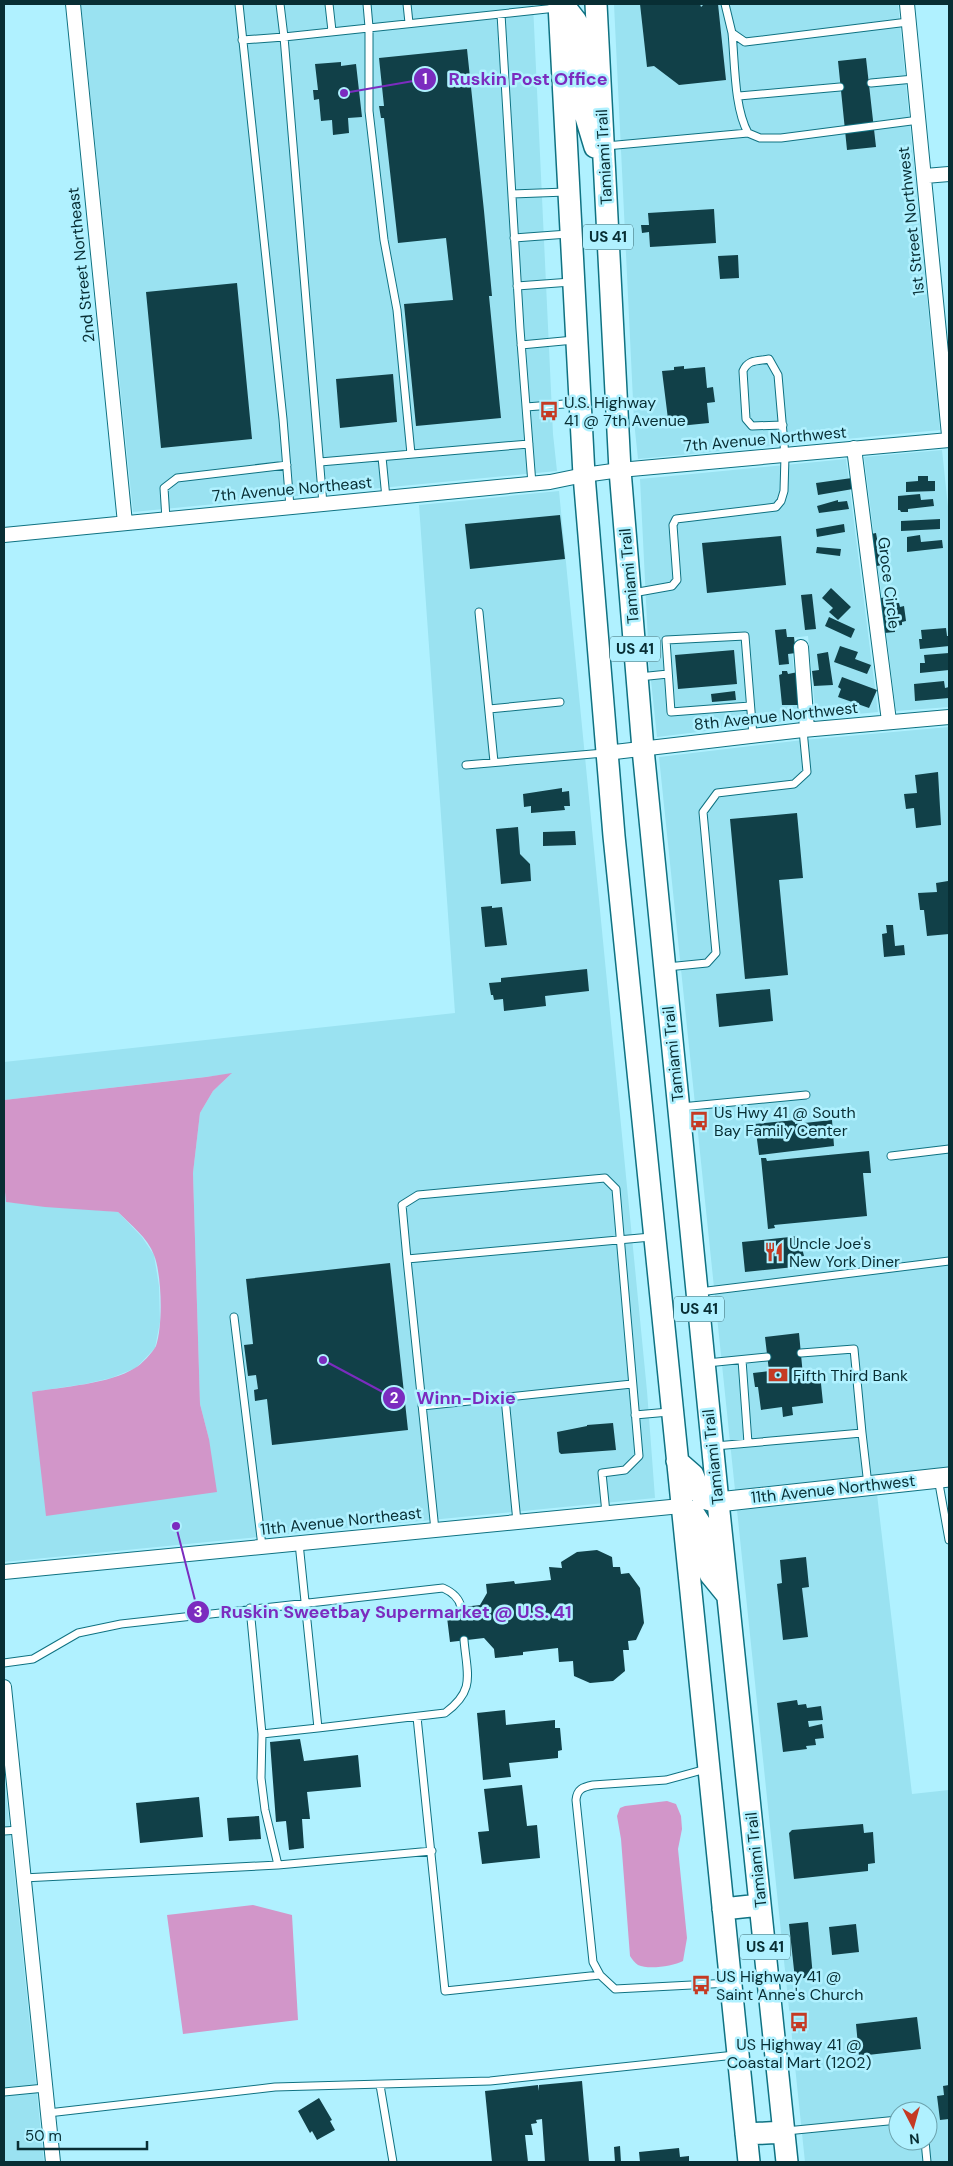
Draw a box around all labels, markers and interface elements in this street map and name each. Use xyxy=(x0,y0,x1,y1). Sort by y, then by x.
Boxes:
callout: Ruskin Post Office xyxy=(413,62,617,95)
text: Ruskin Post Office xyxy=(448,67,608,91)
text: 1 xyxy=(422,69,428,89)
street label: Tamiami Trail xyxy=(591,109,617,205)
street label: 1st Street Northwest xyxy=(893,145,929,297)
street label: 2nd Street Northeast xyxy=(62,186,100,344)
road number: US 41 xyxy=(583,224,633,250)
place label: U.S. Highway 41 @ 7th Avenue xyxy=(564,392,686,431)
bus stop icon: U.S. Highway 41 @ 7th Avenue xyxy=(538,400,560,422)
street label: 7th Avenue Northwest xyxy=(683,421,847,457)
street label: 7th Avenue Northeast xyxy=(211,472,373,506)
street label: Tamiami Trail xyxy=(614,527,644,625)
street label: Groce Circle xyxy=(873,536,905,630)
road number: US 41 xyxy=(610,636,660,662)
street label: 8th Avenue Northwest xyxy=(693,697,859,735)
street label: Tamiami Trail xyxy=(658,1005,688,1103)
place label: Us Hwy 41 @ South Bay Family Center xyxy=(714,1102,856,1141)
bus stop icon: Us Hwy 41 @ South Bay Family Center xyxy=(688,1110,710,1132)
place label: Uncle Joe's New York Diner xyxy=(789,1233,900,1272)
restaurant icon: Uncle Joe's New York Diner xyxy=(763,1241,785,1263)
road number: US 41 xyxy=(674,1296,724,1322)
bank icon: Fifth Third Bank xyxy=(767,1364,789,1386)
place label: Fifth Third Bank xyxy=(793,1365,908,1386)
callout: Winn-Dixie xyxy=(381,1381,526,1414)
text: Winn-Dixie xyxy=(416,1386,516,1410)
text: 2 xyxy=(390,1388,399,1408)
street label: Tamiami Trail xyxy=(698,1408,728,1506)
street label: 11th Avenue Northwest xyxy=(750,1470,916,1508)
street label: 11th Avenue Northeast xyxy=(259,1502,423,1540)
callout: Ruskin Sweetbay Supermarket @ U.S. 41 xyxy=(185,1596,581,1629)
text: Ruskin Sweetbay Supermarket @ U.S. 41 xyxy=(220,1600,572,1624)
text: 3 xyxy=(193,1602,203,1622)
street label: Tamiami Trail xyxy=(741,1811,771,1909)
road number: US 41 xyxy=(740,1934,790,1960)
place label: US Highway 41 @ Saint Anne's Church xyxy=(716,1966,864,2005)
bus stop icon: US Highway 41 @ Saint Anne's Church xyxy=(690,1974,712,1996)
bus stop icon: US Highway 41 @ Coastal Mart (1202) xyxy=(788,2011,810,2033)
place label: US Highway 41 @ Coastal Mart (1202) xyxy=(727,2034,871,2073)
north arrow xyxy=(888,2101,938,2151)
scale bar xyxy=(18,2118,146,2150)
text: 50 m xyxy=(25,2126,62,2146)
text: N xyxy=(908,2129,920,2148)

